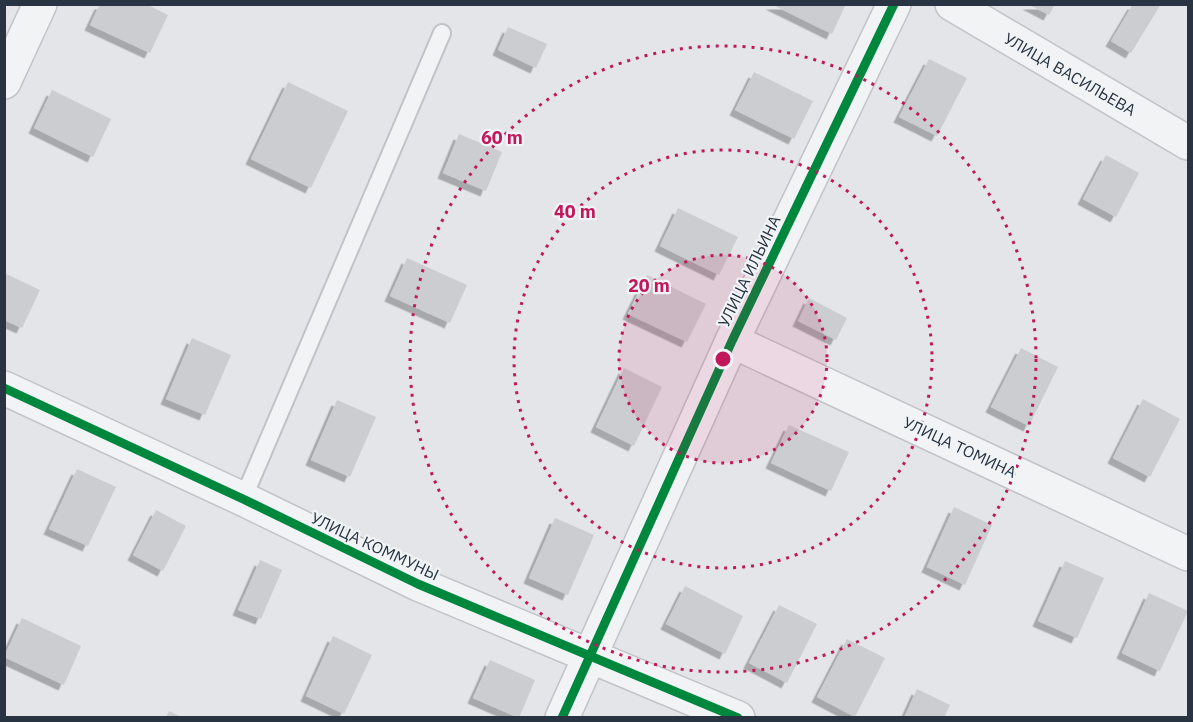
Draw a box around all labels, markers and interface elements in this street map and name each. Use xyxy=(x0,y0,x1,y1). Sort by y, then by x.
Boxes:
street label: УЛИЦА ВАСИЛЬЕВА xyxy=(1000,28,1140,120)
text: 60 m xyxy=(481,126,523,149)
text: 40 m xyxy=(554,200,596,223)
street label: УЛИЦА ИЛЬИНА xyxy=(713,212,785,330)
text: 20 m xyxy=(628,274,670,297)
centre of rings xyxy=(713,349,733,369)
street label: УЛИЦА ТОМИНА xyxy=(900,412,1020,482)
street label: УЛИЦА КОММУНЫ xyxy=(308,508,442,584)

